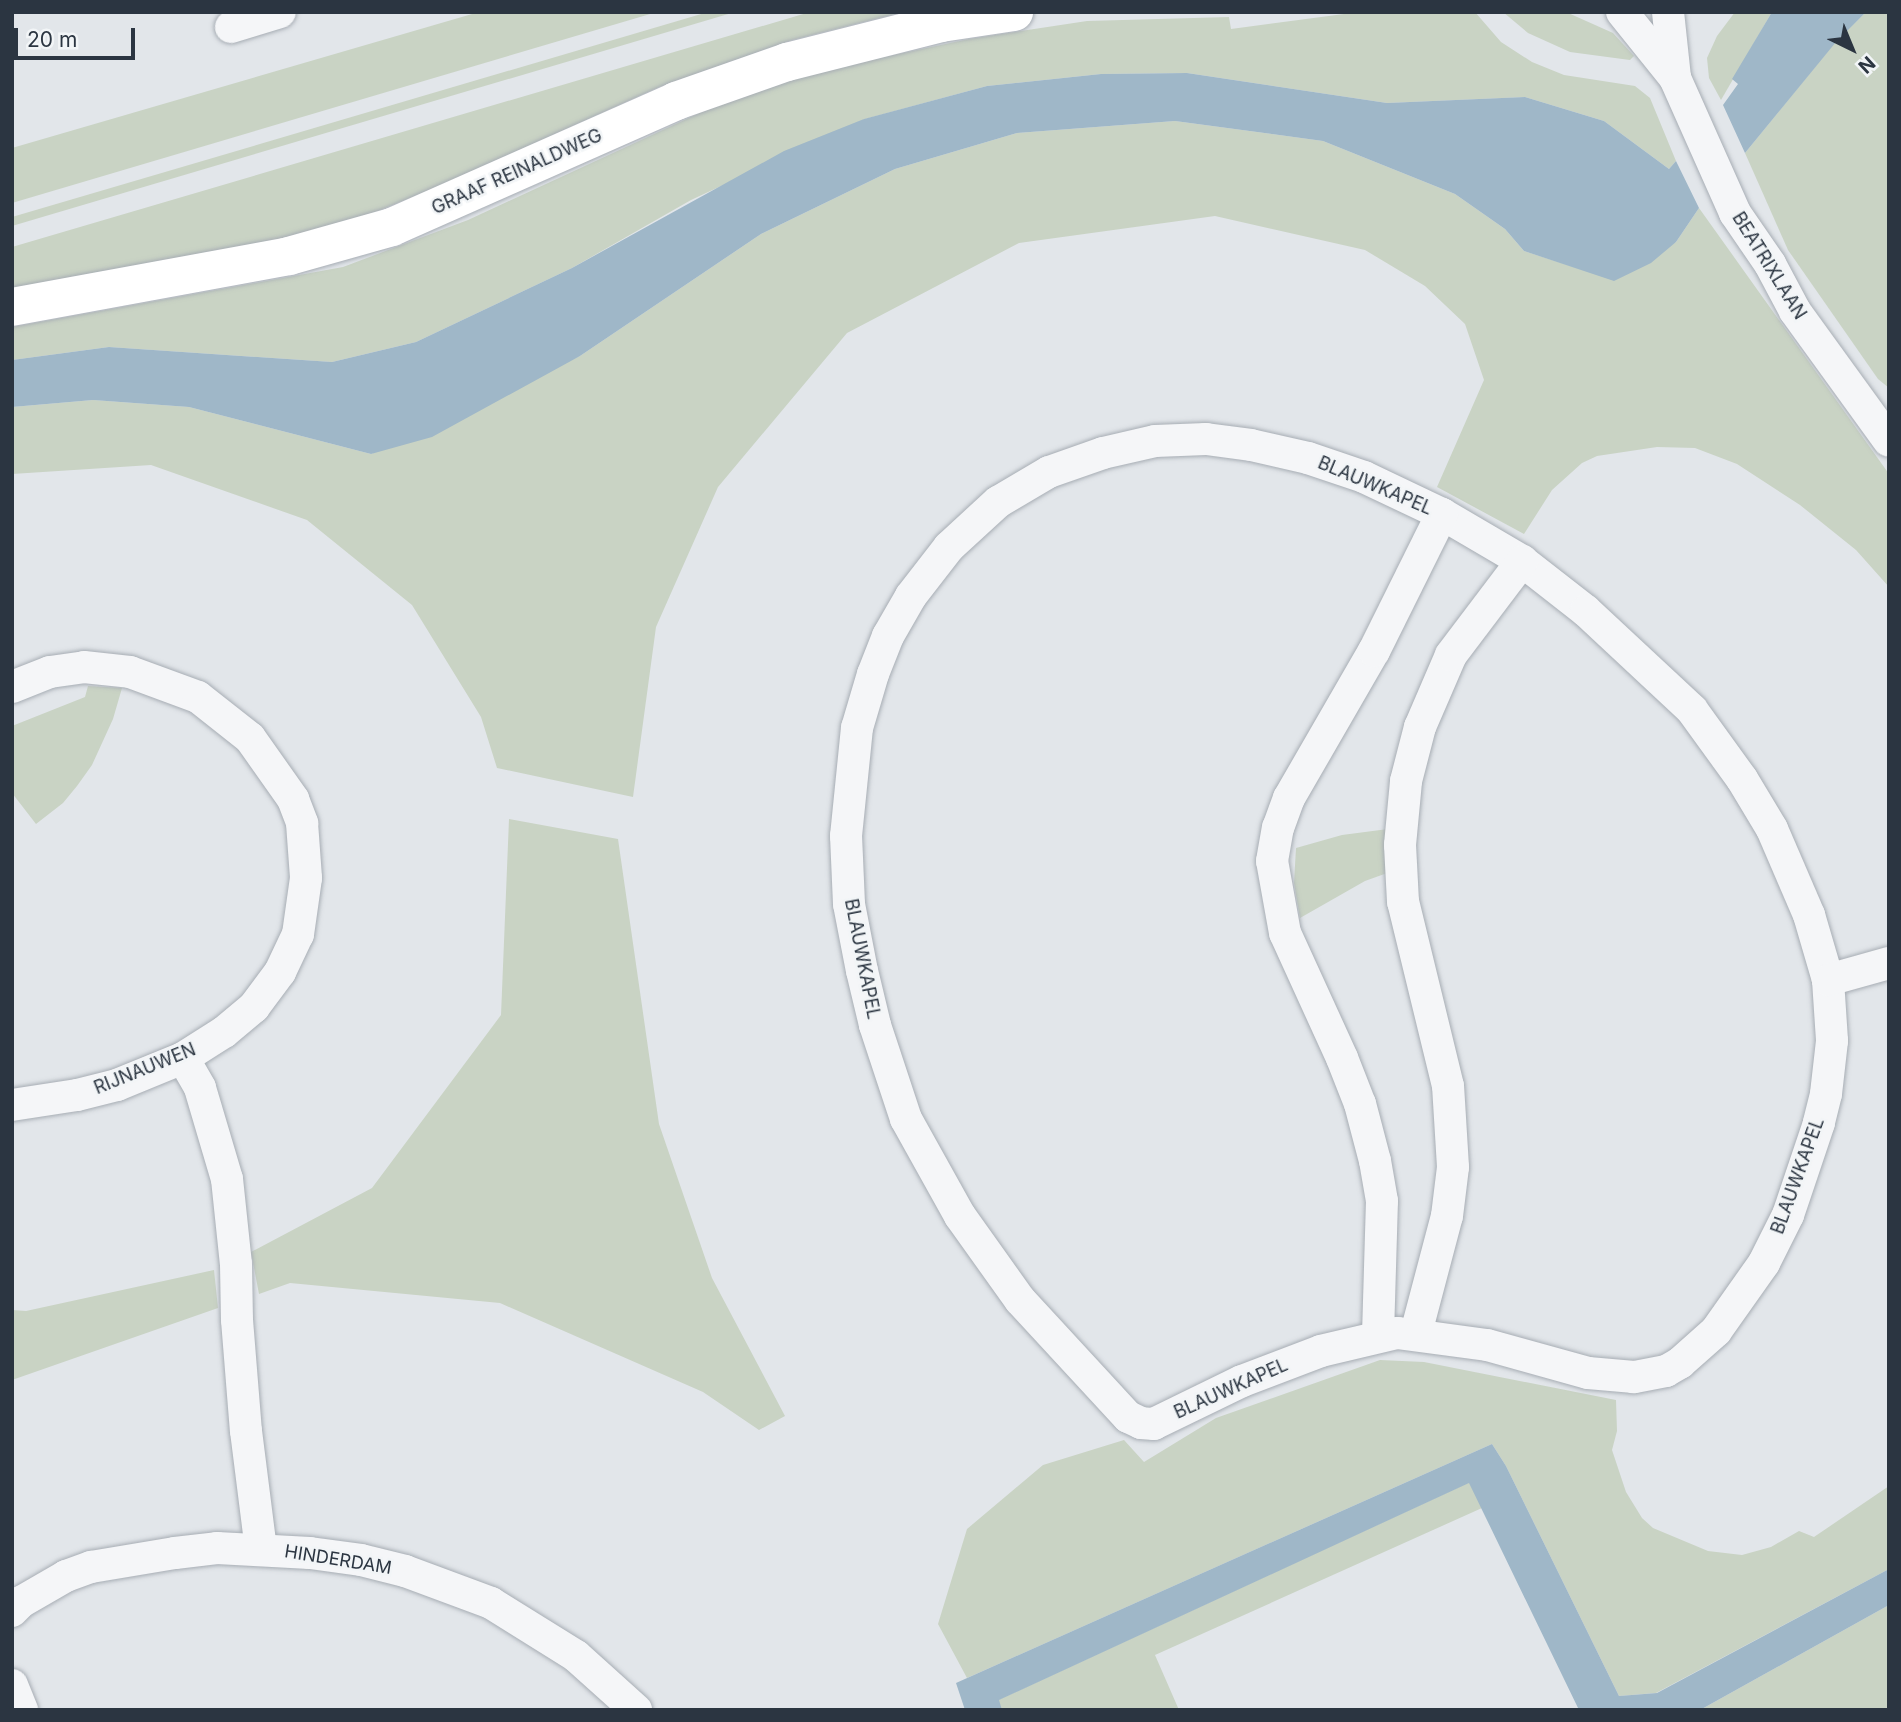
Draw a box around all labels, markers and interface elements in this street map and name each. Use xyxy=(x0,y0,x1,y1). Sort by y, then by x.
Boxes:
scale bar xyxy=(18,14,138,58)
north arrow xyxy=(1817,14,1887,84)
text: 20 m xyxy=(27,27,77,52)
text: N xyxy=(1854,51,1880,78)
street label: GRAAF REINALDWEG xyxy=(428,125,606,219)
street label: BEATRIXLAAN xyxy=(1727,208,1811,324)
street label: BLAUWKAPEL xyxy=(1315,452,1435,520)
street label: BLAUWKAPEL xyxy=(840,897,884,1021)
street label: RIJNAUWEN xyxy=(91,1039,199,1099)
street label: BLAUWKAPEL xyxy=(1767,1115,1829,1237)
street label: BLAUWKAPEL xyxy=(1171,1354,1291,1424)
street label: HINDERDAM xyxy=(283,1541,393,1579)

